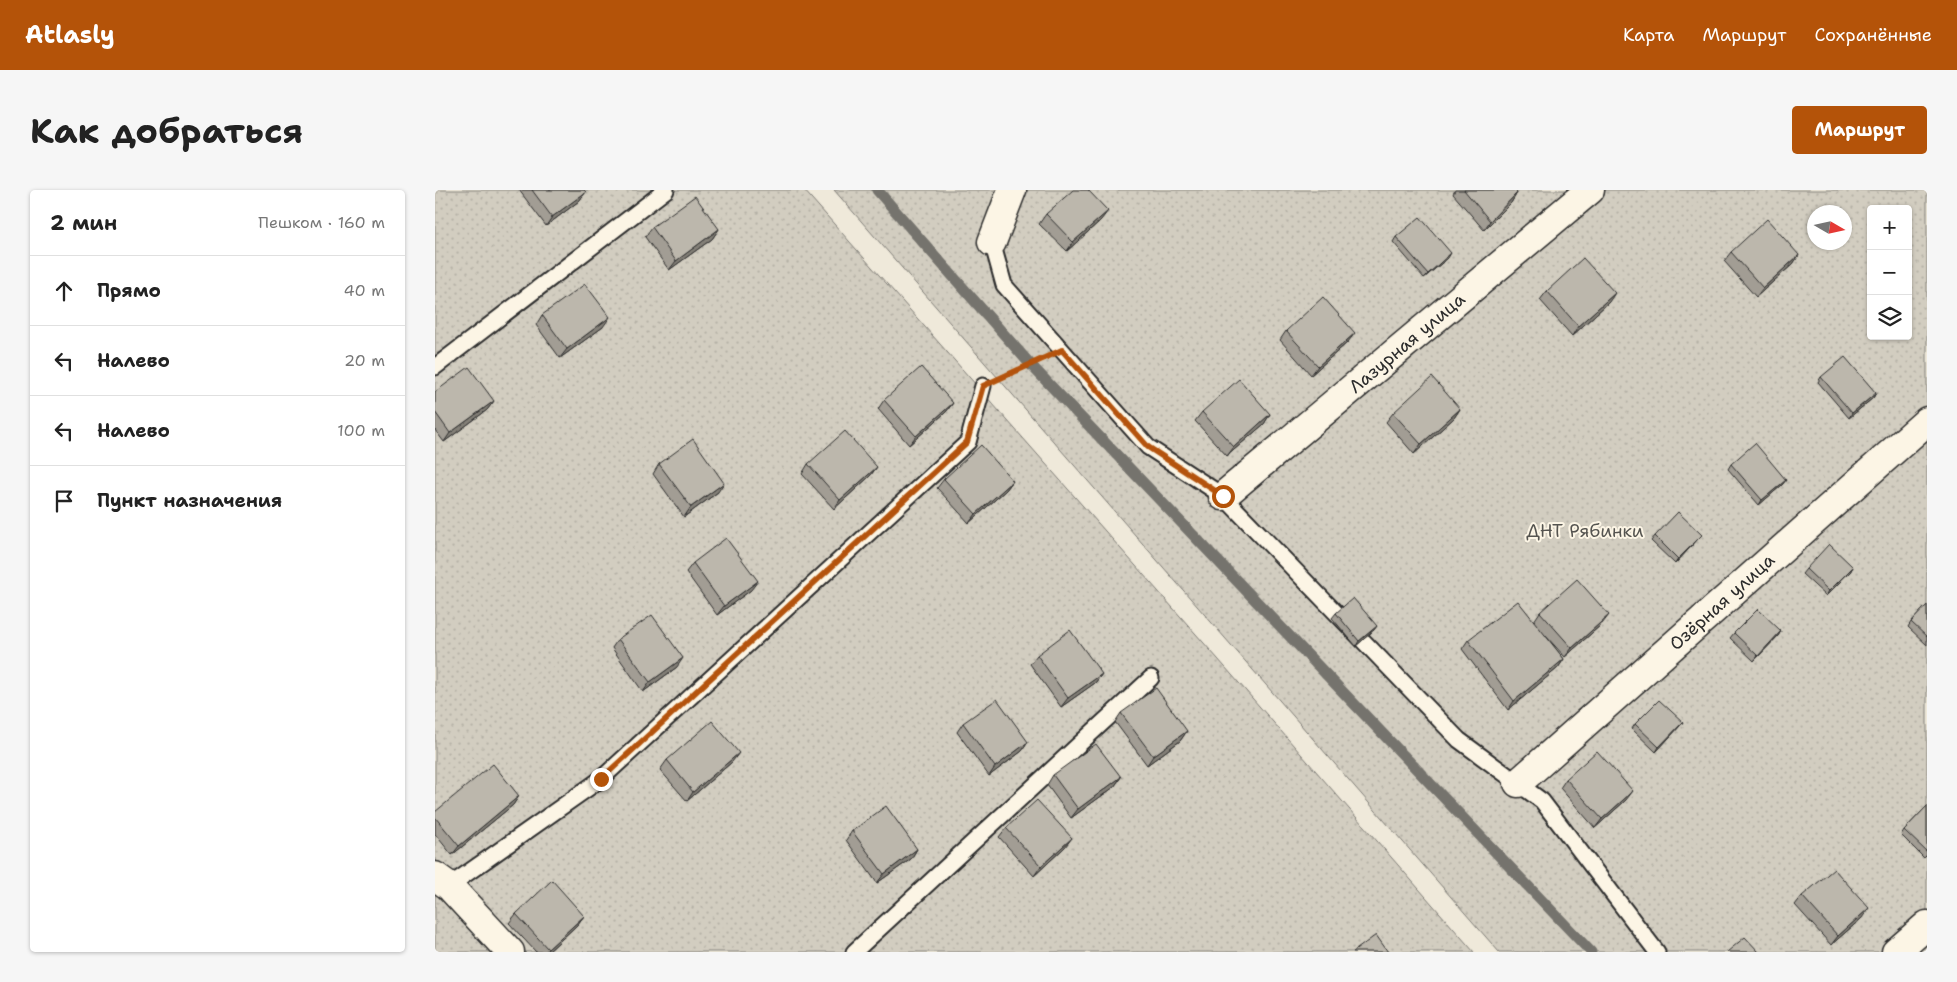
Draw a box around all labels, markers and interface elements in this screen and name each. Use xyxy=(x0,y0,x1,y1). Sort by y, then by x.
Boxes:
text: Atlasly xyxy=(25,19,115,51)
text: Карта xyxy=(1623,23,1674,47)
text: Маршрут xyxy=(1702,23,1786,47)
text: Сохранённые xyxy=(1814,23,1932,47)
button: Маршрут xyxy=(1792,106,1927,154)
text: Как добраться xyxy=(30,107,303,154)
north arrow xyxy=(1807,205,1852,250)
map controls xyxy=(1867,205,1912,340)
button: + xyxy=(1867,205,1912,250)
text: 2 мин xyxy=(50,209,117,237)
text: Пешком · 160 m xyxy=(258,212,385,233)
button: − xyxy=(1867,250,1912,295)
icon: ahead xyxy=(50,277,78,305)
text: Прямо xyxy=(97,278,161,303)
text: 40 m xyxy=(343,280,385,301)
street label: Лазурная улица xyxy=(1344,287,1470,399)
button: layers xyxy=(1867,295,1912,340)
icon: left xyxy=(50,347,78,375)
text: Налево xyxy=(97,348,170,373)
text: 20 m xyxy=(344,350,385,371)
icon: left xyxy=(50,417,78,445)
text: Налево xyxy=(97,418,170,443)
text: 100 m xyxy=(337,420,385,441)
route start xyxy=(1212,485,1235,508)
icon: arrive xyxy=(50,487,78,515)
text: Пункт назначения xyxy=(97,488,282,513)
park label: ДНТ Рябинки xyxy=(1526,519,1644,543)
street label: Озёрная улица xyxy=(1664,548,1780,656)
route end xyxy=(590,768,613,791)

